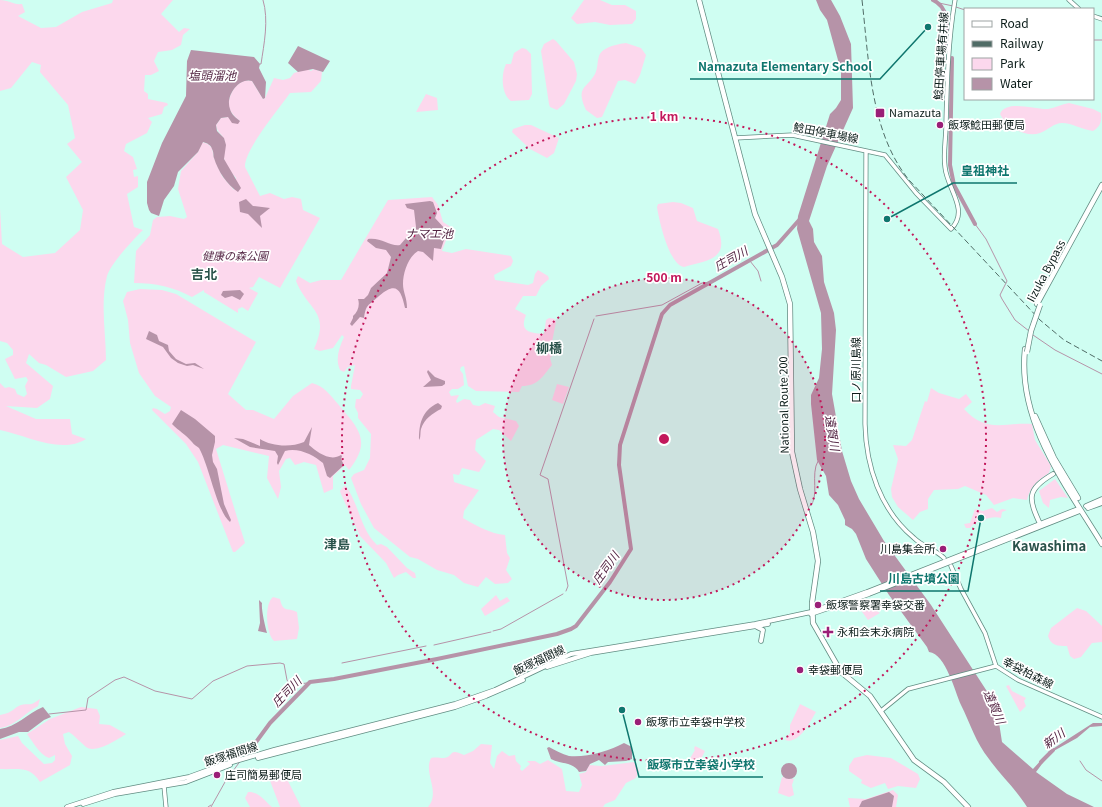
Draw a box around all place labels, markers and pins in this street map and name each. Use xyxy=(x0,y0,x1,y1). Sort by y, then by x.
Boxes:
callout: Namazuta Elementary School xyxy=(690,55,880,79)
place label: Namazuta xyxy=(889,104,941,120)
marker: Namazuta xyxy=(874,107,886,119)
place label: 飯塚鯰田郵便局 xyxy=(948,116,1025,132)
marker: 飯塚鯰田郵便局 xyxy=(935,120,945,130)
callout: 皇祖神社 xyxy=(953,159,1017,183)
centre of rings xyxy=(657,432,671,446)
place label: 川島集会所 xyxy=(880,540,936,556)
marker: 川島集会所 xyxy=(938,544,948,554)
callout: 川島古墳公園 xyxy=(880,567,968,591)
place label: 飯塚警察署幸袋交番 xyxy=(826,596,925,612)
marker: 飯塚警察署幸袋交番 xyxy=(813,600,823,610)
place label: 永和会末永病院 xyxy=(837,623,914,639)
marker: 永和会末永病院 xyxy=(822,626,834,638)
place label: 幸袋郵便局 xyxy=(808,661,863,677)
marker: 幸袋郵便局 xyxy=(795,665,805,675)
place label: 飯塚市立幸袋中学校 xyxy=(646,713,745,729)
marker: 飯塚市立幸袋中学校 xyxy=(633,717,643,727)
callout: 飯塚市立幸袋小学校 xyxy=(639,753,763,777)
place label: 庄司簡易郵便局 xyxy=(225,766,302,782)
marker: 庄司簡易郵便局 xyxy=(212,770,222,780)

